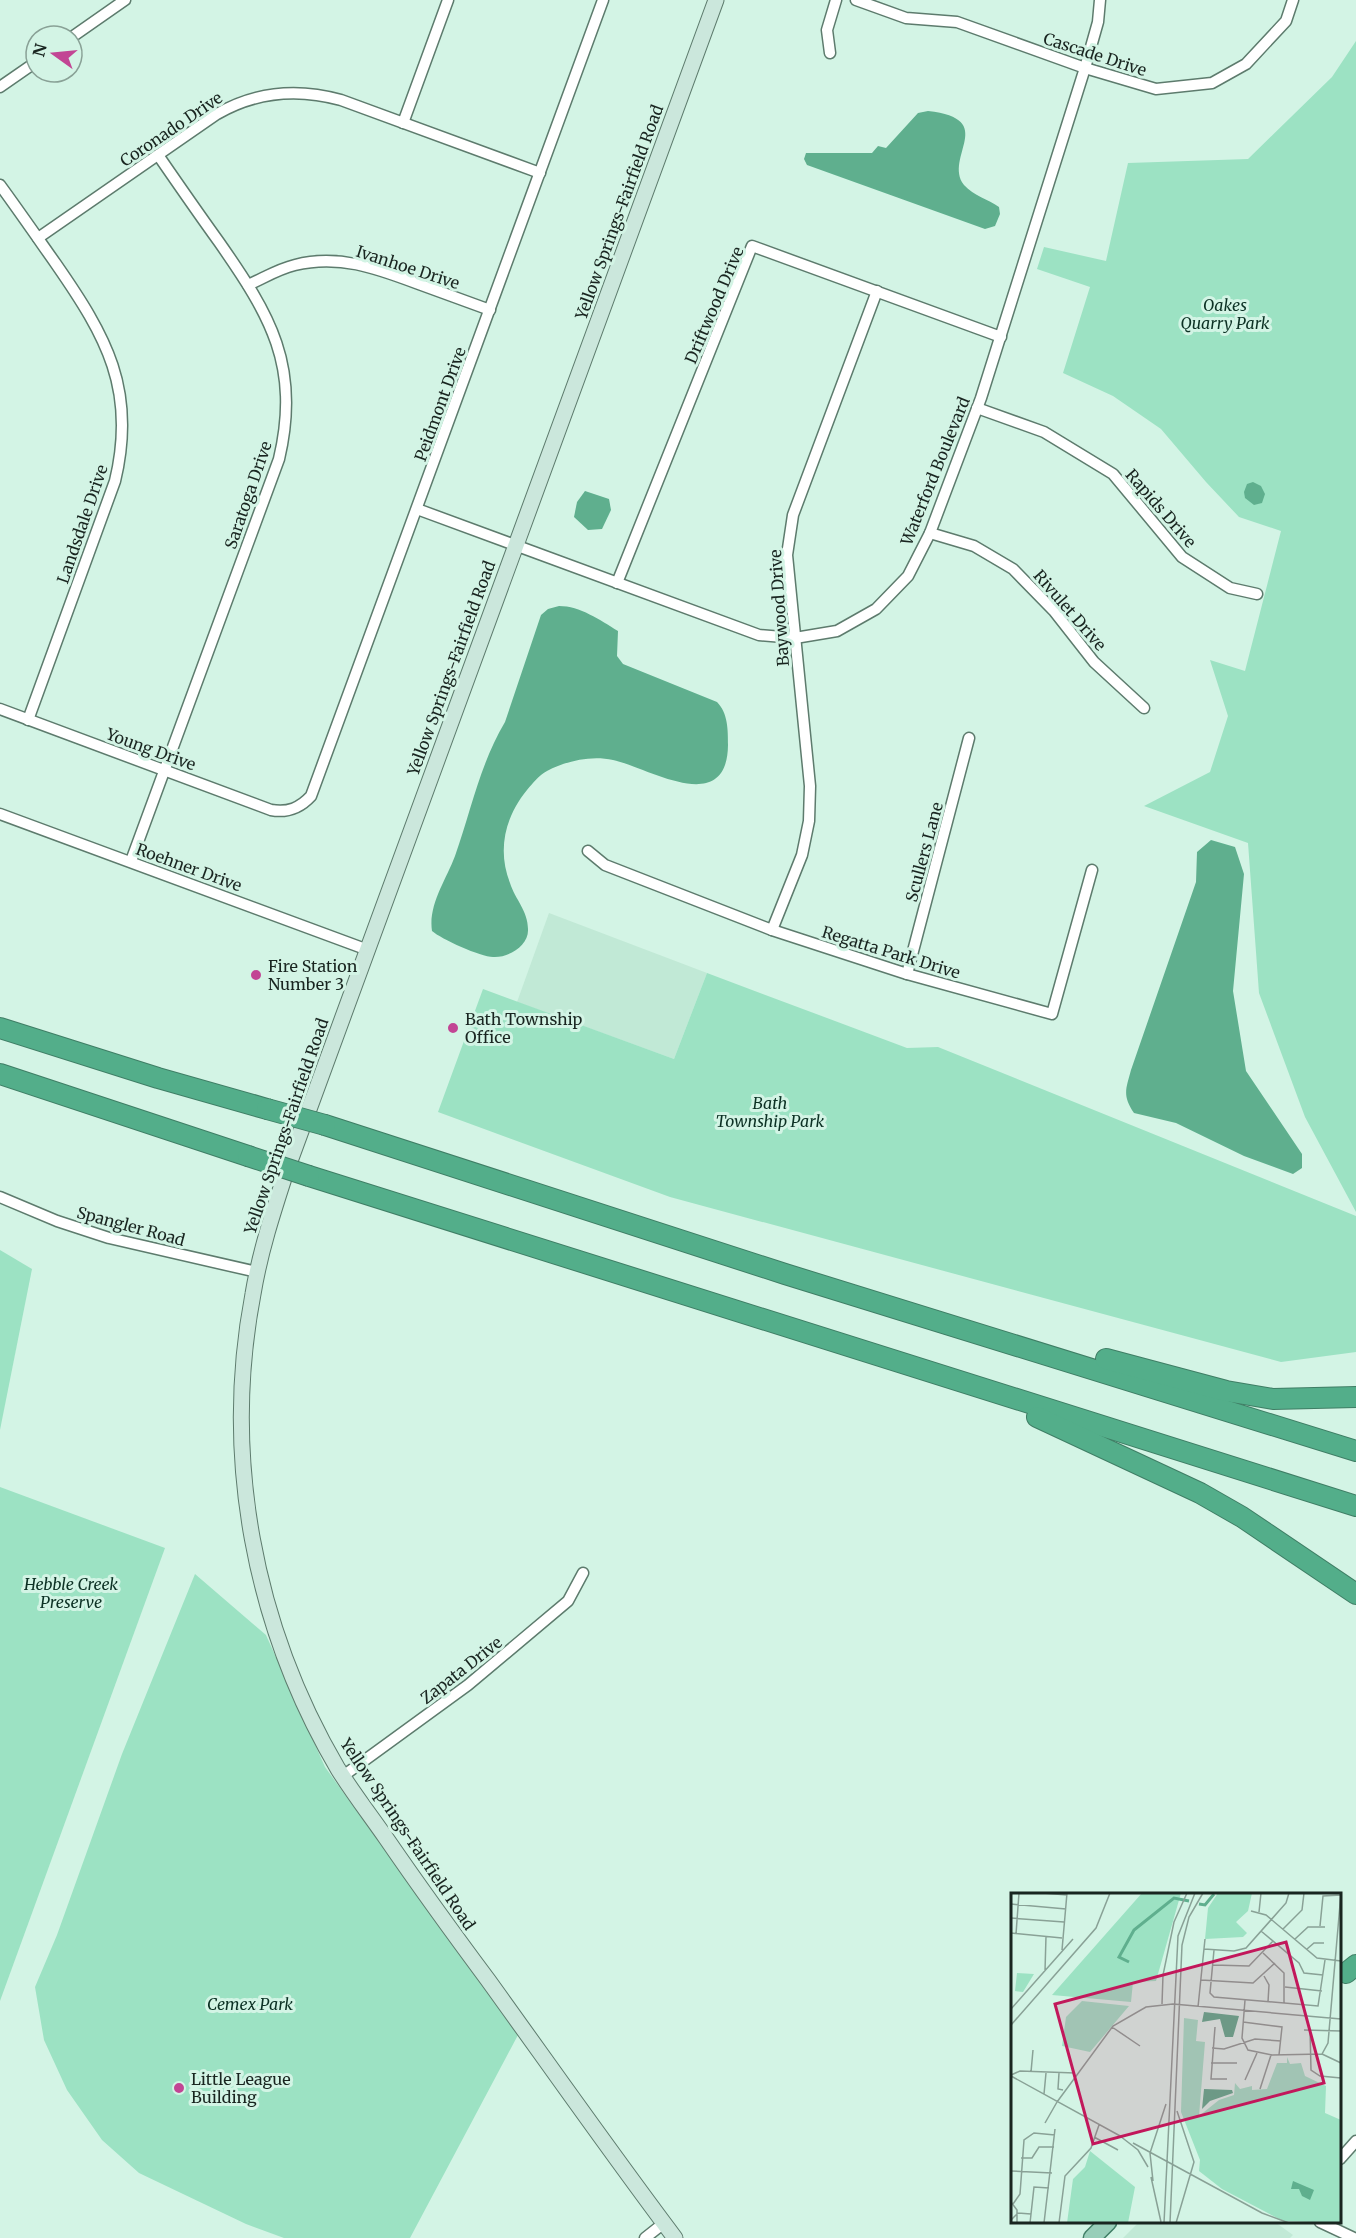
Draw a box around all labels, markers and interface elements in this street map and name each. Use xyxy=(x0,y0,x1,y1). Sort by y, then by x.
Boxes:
north arrow xyxy=(24,24,84,84)
street label: Cascade Drive xyxy=(1041,28,1149,80)
text: N xyxy=(28,41,51,59)
street label: Coronado Drive xyxy=(116,87,226,171)
street label: Yellow Springs-Fairfield Road xyxy=(570,102,667,323)
street label: Ivanhoe Drive xyxy=(354,241,462,293)
street label: Driftwood Drive xyxy=(680,244,748,366)
park label: Oakes Quarry Park xyxy=(1180,295,1270,333)
street label: Peidmont Drive xyxy=(410,344,470,464)
street label: Waterford Boulevard xyxy=(896,394,974,549)
street label: Saratoga Drive xyxy=(220,438,276,552)
street label: Landsdale Drive xyxy=(52,462,112,586)
street label: Rapids Drive xyxy=(1122,465,1200,551)
street label: Baywood Drive xyxy=(765,549,793,667)
street label: Yellow Springs-Fairfield Road xyxy=(402,558,499,779)
street label: Rivulet Drive xyxy=(1030,566,1110,654)
street label: Young Drive xyxy=(103,723,198,774)
street label: Scullers Lane xyxy=(901,800,947,904)
street label: Roehner Drive xyxy=(133,839,245,895)
street label: Regatta Park Drive xyxy=(819,921,963,983)
place label: Fire Station Number 3 xyxy=(268,956,358,994)
marker: Fire Station Number 3 xyxy=(249,968,263,982)
place label: Bath Township Office xyxy=(465,1009,583,1047)
street label: Yellow Springs-Fairfield Road xyxy=(239,1015,333,1237)
marker: Bath Township Office xyxy=(446,1021,460,1035)
park label: Bath Township Park xyxy=(716,1093,824,1131)
street label: Spangler Road xyxy=(75,1202,188,1250)
park label: Hebble Creek Preserve xyxy=(23,1574,118,1612)
street label: Zapata Drive xyxy=(416,1632,506,1708)
street label: Yellow Springs-Fairfield Road xyxy=(336,1734,480,1934)
inset map xyxy=(1011,1893,1341,2223)
park label: Cemex Park xyxy=(207,1994,293,2014)
place label: Little League Building xyxy=(191,2069,291,2107)
marker: Little League Building xyxy=(172,2081,186,2095)

